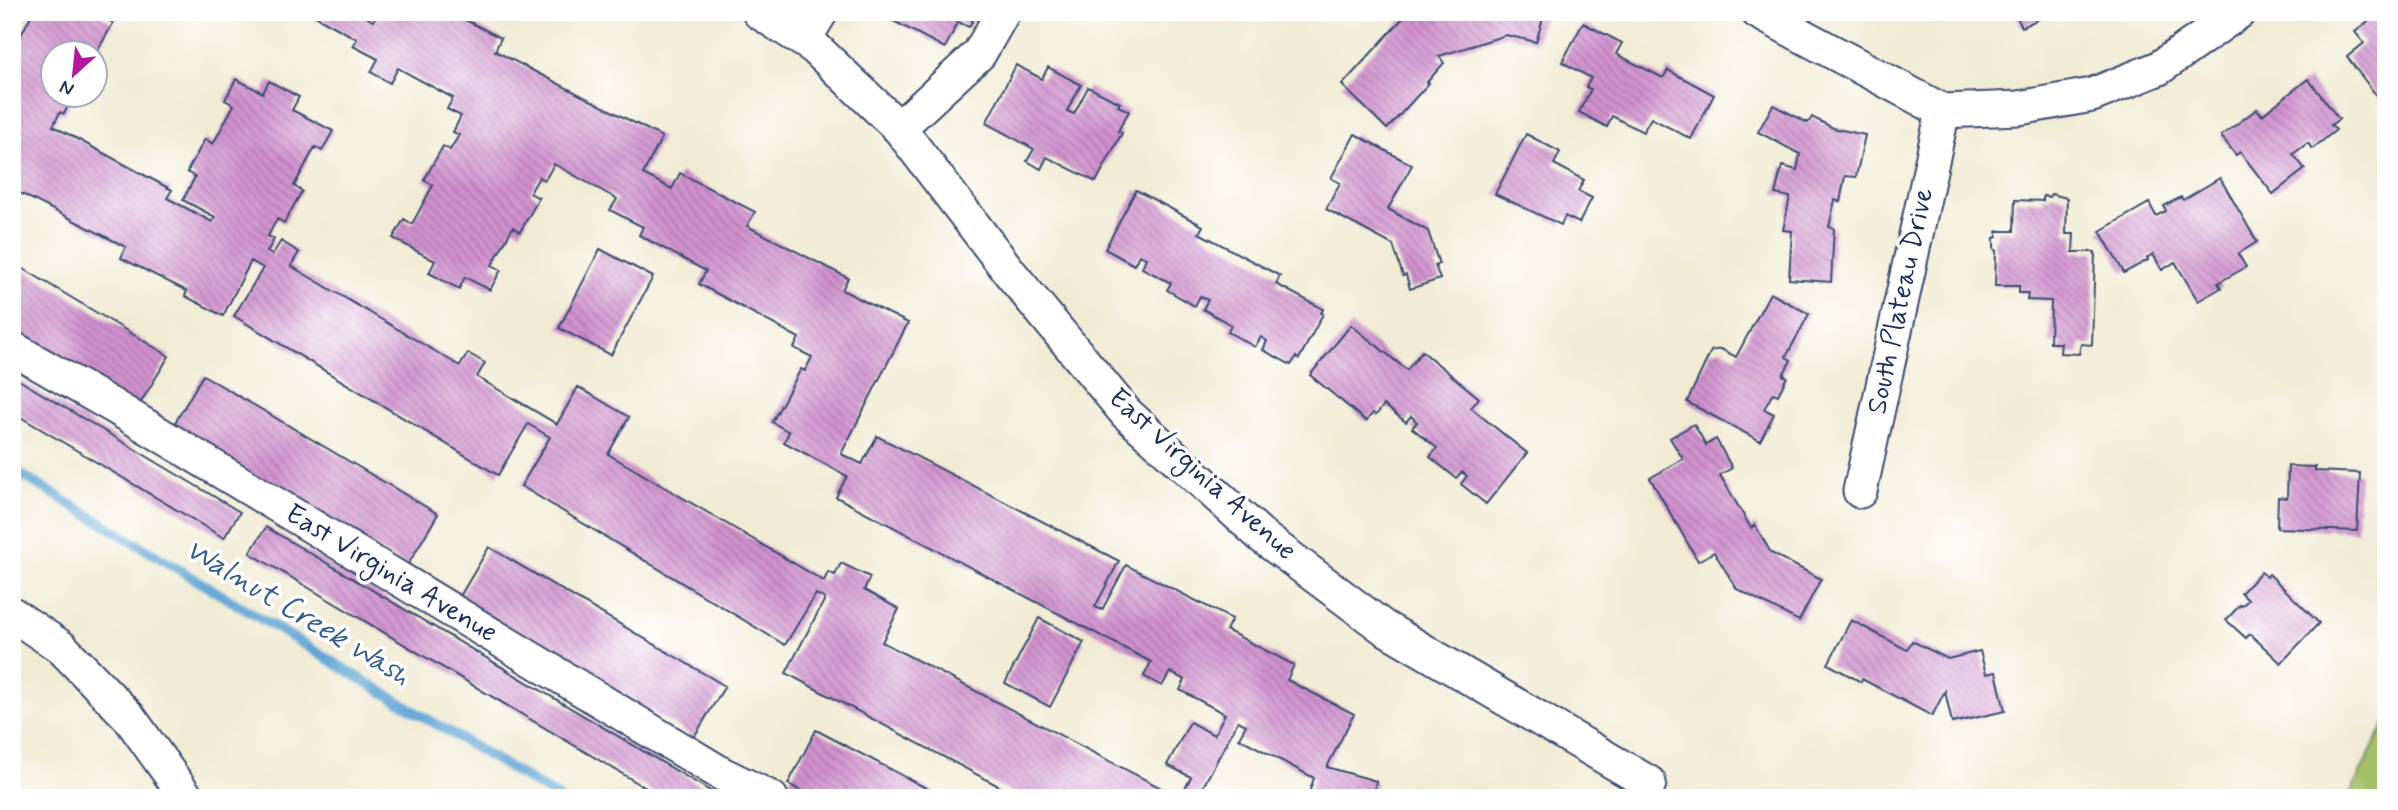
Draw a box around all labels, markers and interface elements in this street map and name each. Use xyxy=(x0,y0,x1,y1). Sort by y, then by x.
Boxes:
north arrow xyxy=(38,38,108,108)
text: N xyxy=(56,74,78,102)
street label: South Plateau Drive xyxy=(1859,184,1943,418)
street label: East Virginia Avenue xyxy=(1099,380,1304,571)
street label: East Virginia Avenue xyxy=(277,496,504,654)
water label: Walnut Creek Wash xyxy=(178,530,418,696)

